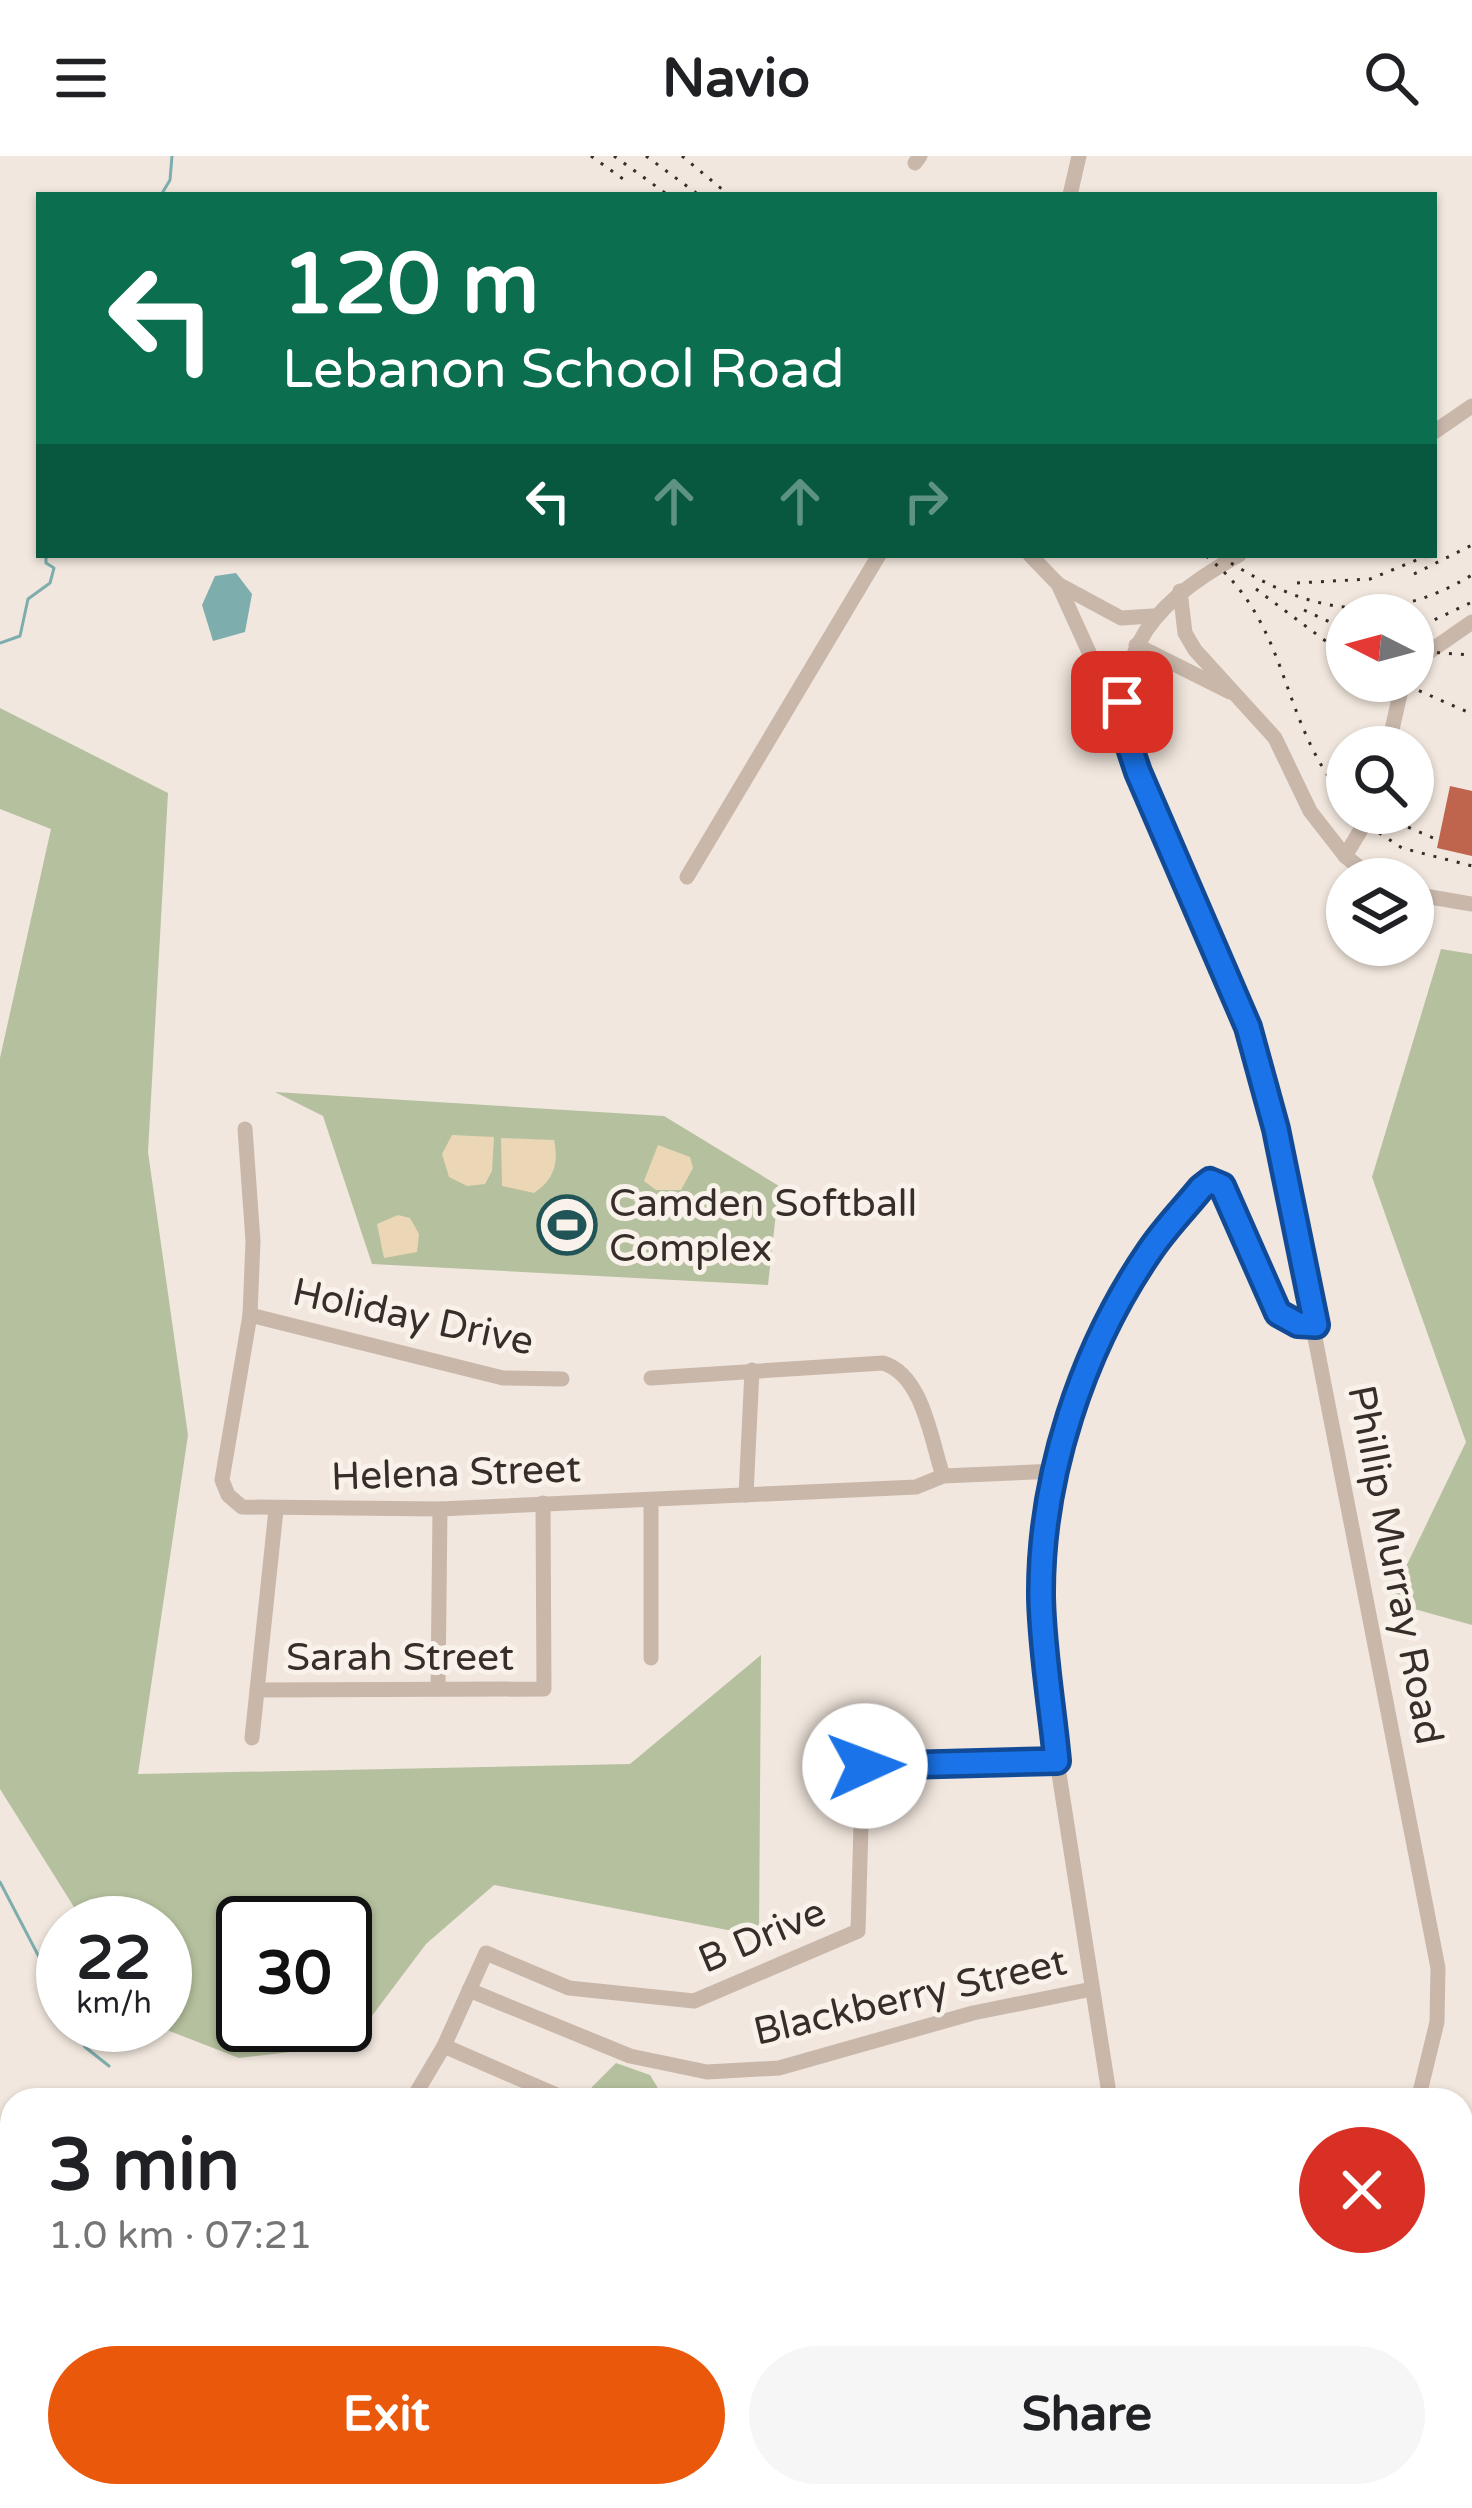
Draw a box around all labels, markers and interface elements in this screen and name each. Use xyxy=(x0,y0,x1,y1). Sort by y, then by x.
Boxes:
icon: menu xyxy=(48,45,114,111)
icon: search xyxy=(1358,45,1424,111)
text: Navio xyxy=(662,46,810,111)
text: 120 m xyxy=(282,235,539,336)
icon: left xyxy=(84,240,240,396)
text: Lebanon School Road xyxy=(282,337,845,402)
icon: left xyxy=(515,468,581,534)
icon: ahead xyxy=(641,468,707,534)
icon: ahead xyxy=(767,468,833,534)
icon: right xyxy=(893,468,959,534)
north arrow xyxy=(1326,594,1434,702)
map controls xyxy=(1326,594,1434,966)
pin xyxy=(1071,651,1173,753)
icon: arrive xyxy=(1089,669,1155,735)
button: search xyxy=(1326,726,1434,834)
button: layers xyxy=(1326,858,1434,966)
place label: Camden Softball Complex xyxy=(609,1180,917,1272)
sports icon: Camden Softball Complex xyxy=(536,1194,598,1256)
street label: Holiday Drive xyxy=(288,1269,538,1365)
street label: Phillip Murray Road xyxy=(1337,1381,1453,1749)
street label: Helena Street xyxy=(330,1445,582,1501)
street label: Sarah Street xyxy=(286,1634,514,1681)
position arrow xyxy=(802,1703,928,1829)
street label: B Drive xyxy=(691,1888,833,1984)
speed limit sign: 30 xyxy=(216,1896,372,2052)
text: 22 xyxy=(76,1923,152,1995)
street label: Blackberry Street xyxy=(749,1938,1071,2056)
text: km/h xyxy=(76,1985,152,2022)
text: 3 min xyxy=(48,2123,240,2210)
button: close xyxy=(1299,2127,1425,2253)
text: 1.0 km · 07:21 xyxy=(48,2212,313,2259)
button: Exit xyxy=(48,2346,725,2484)
button: Share xyxy=(749,2346,1425,2484)

